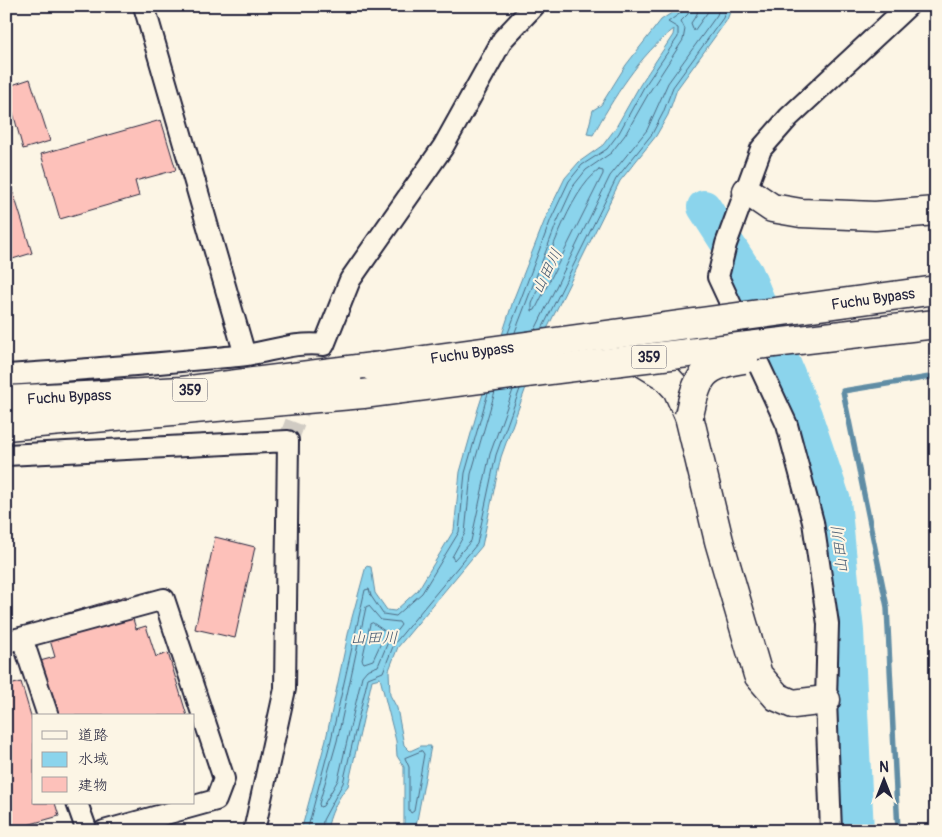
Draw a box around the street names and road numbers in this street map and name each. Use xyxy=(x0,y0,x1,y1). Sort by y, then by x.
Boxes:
street label: Fuchu Bypass xyxy=(830,284,916,315)
street label: Fuchu Bypass xyxy=(429,338,515,369)
road number: 359 xyxy=(632,346,666,368)
road number: 359 xyxy=(172,378,208,402)
street label: Fuchu Bypass xyxy=(26,386,112,409)

